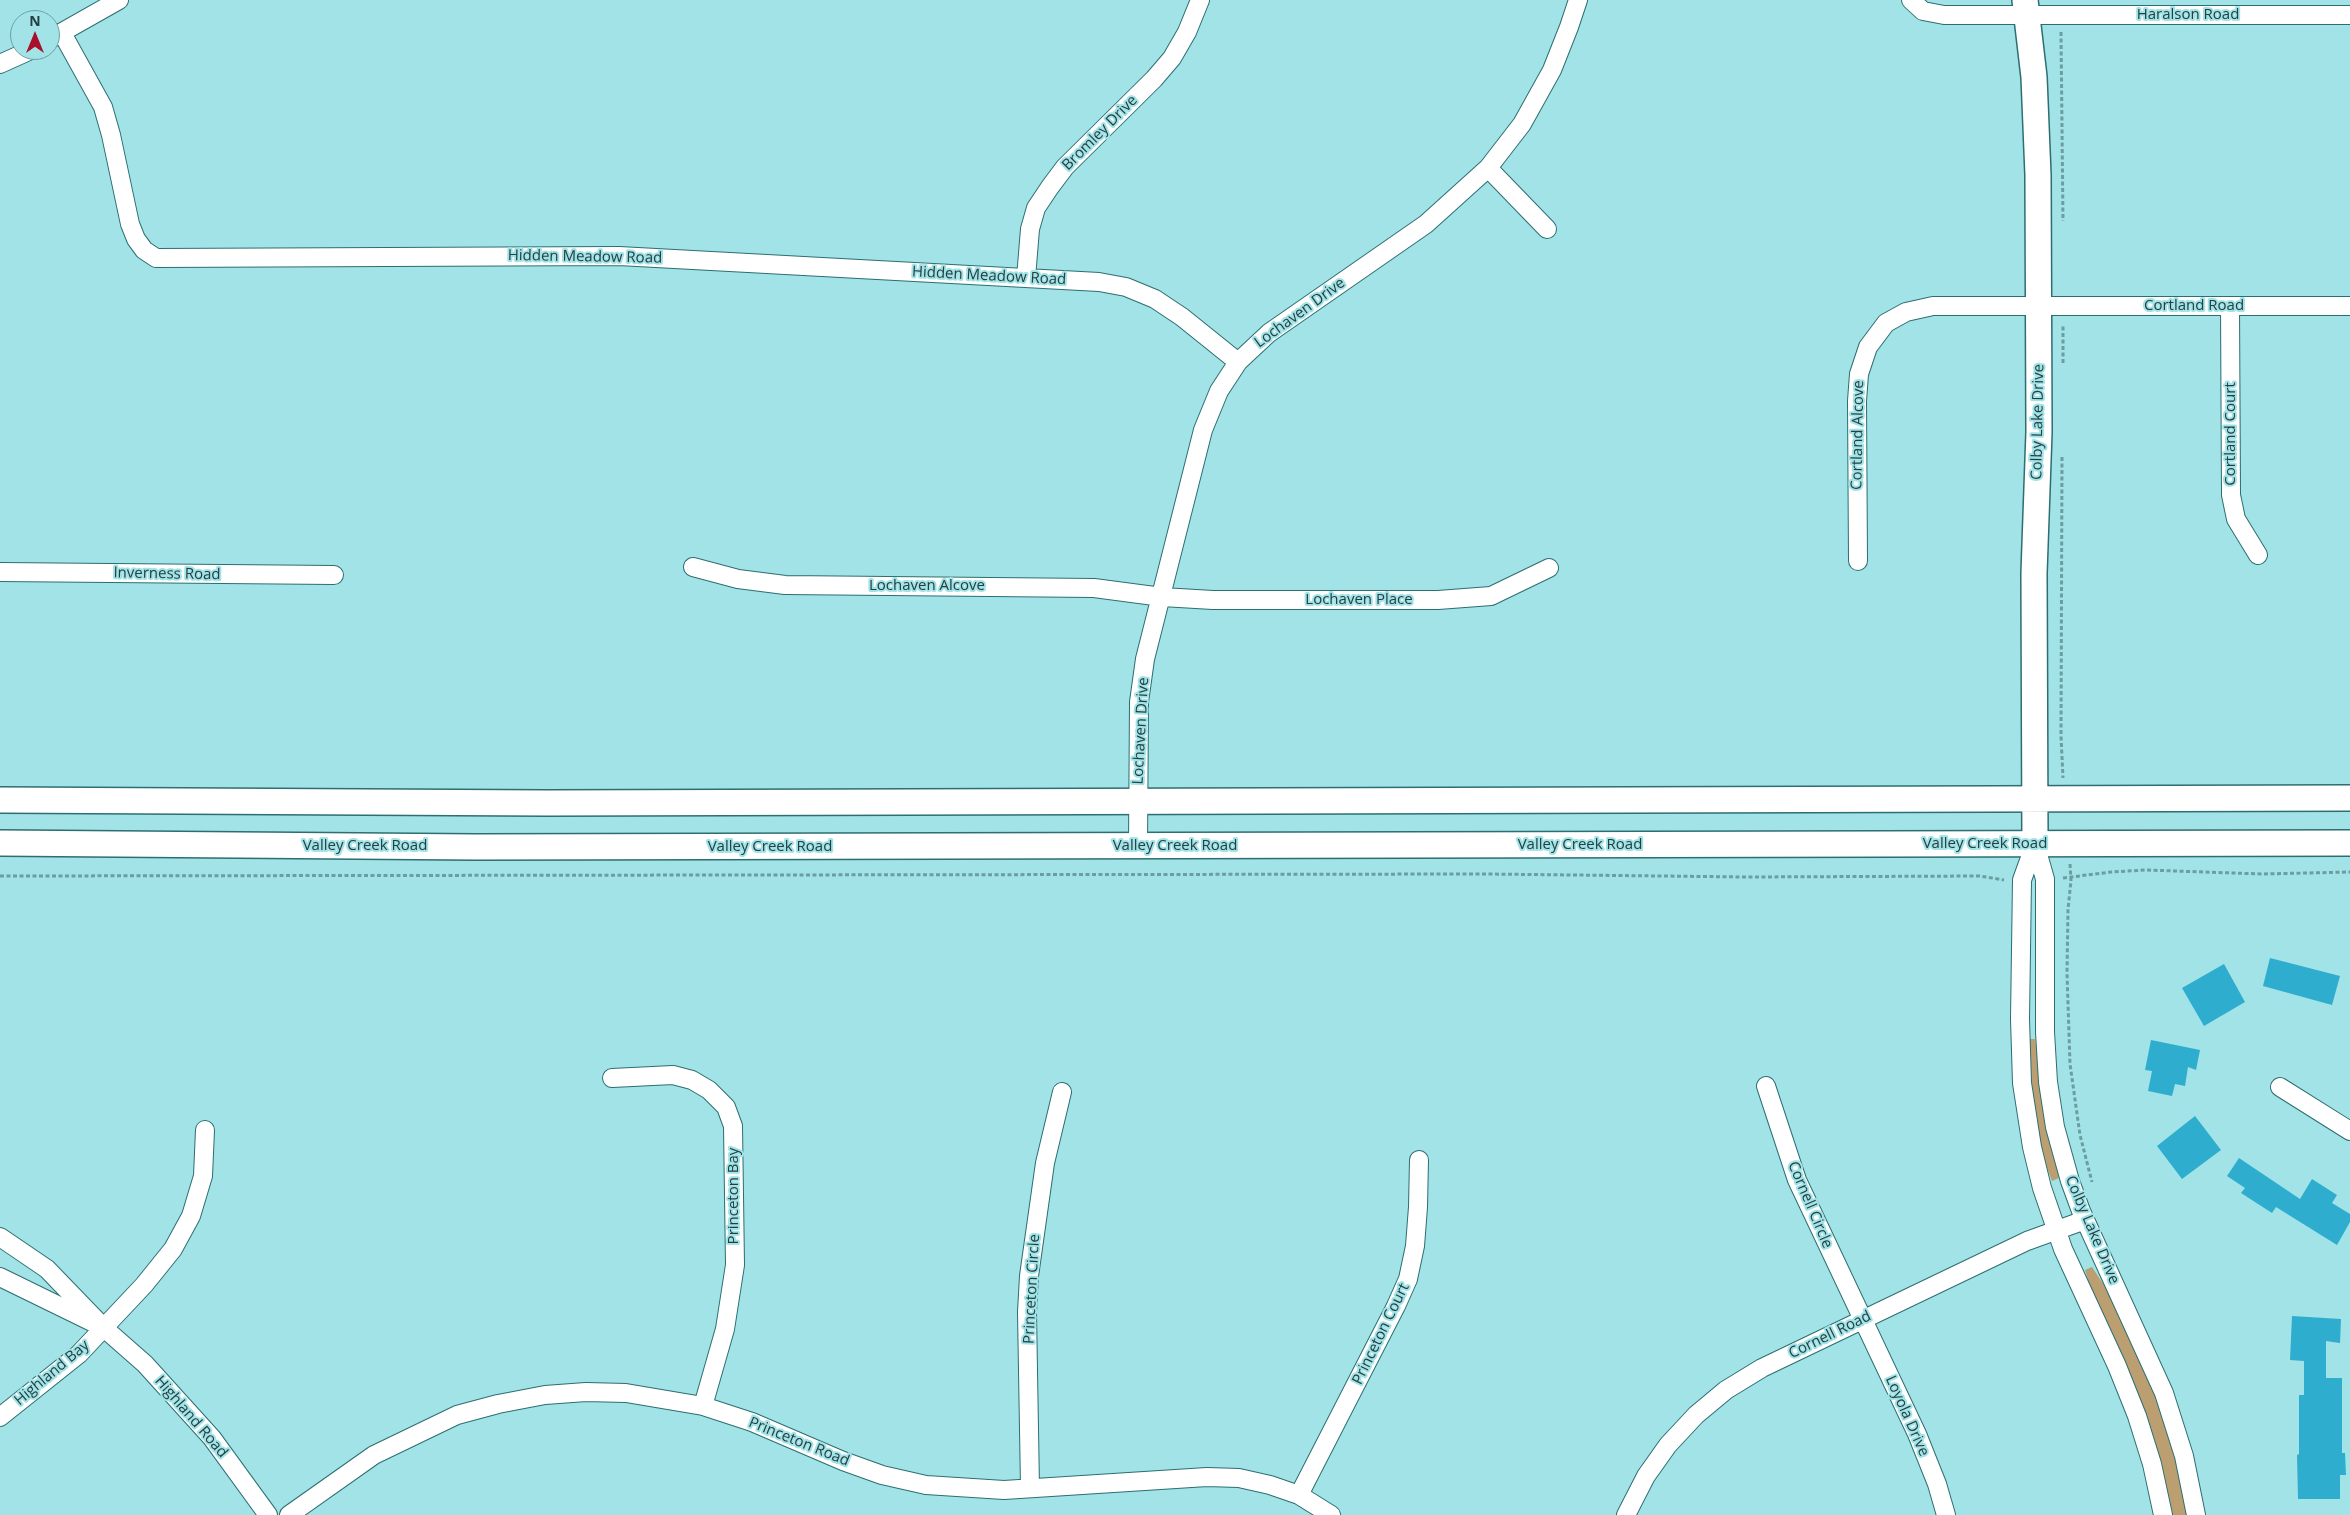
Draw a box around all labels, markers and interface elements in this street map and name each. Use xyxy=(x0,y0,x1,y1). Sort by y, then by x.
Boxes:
street label: Haralson Road xyxy=(2137,6,2239,24)
north arrow xyxy=(10,10,60,60)
text: N xyxy=(29,11,41,30)
street label: Bromley Drive xyxy=(1059,92,1141,174)
street label: Hidden Meadow Road xyxy=(508,247,662,267)
street label: Hidden Meadow Road xyxy=(911,263,1067,289)
street label: Lochaven Drive xyxy=(1251,274,1349,352)
street label: Cortland Road xyxy=(2144,297,2244,315)
street label: Colby Lake Drive xyxy=(2028,364,2048,480)
street label: Cortland Alcove xyxy=(1848,380,1868,490)
street label: Cortland Court xyxy=(2222,382,2240,486)
street label: Inverness Road xyxy=(113,564,221,584)
street label: Lochaven Alcove xyxy=(869,577,985,595)
street label: Lochaven Place xyxy=(1305,591,1413,609)
street label: Lochaven Drive xyxy=(1129,677,1153,785)
street label: Valley Creek Road xyxy=(1923,835,2047,853)
street label: Valley Creek Road xyxy=(1518,836,1642,854)
street label: Valley Creek Road xyxy=(303,837,427,855)
street label: Valley Creek Road xyxy=(1113,837,1237,855)
street label: Valley Creek Road xyxy=(708,838,832,856)
street label: Princeton Bay xyxy=(725,1148,743,1244)
street label: Cornell Circle xyxy=(1784,1159,1836,1251)
street label: Colby Lake Drive xyxy=(2061,1173,2123,1287)
street label: Princeton Circle xyxy=(1020,1234,1044,1344)
street label: Princeton Court xyxy=(1349,1280,1413,1388)
street label: Cornell Road xyxy=(1786,1307,1874,1363)
street label: Highland Bay xyxy=(11,1336,93,1410)
street label: Highland Road xyxy=(151,1372,231,1462)
street label: Loyola Drive xyxy=(1881,1373,1933,1459)
street label: Princeton Road xyxy=(746,1414,852,1470)

